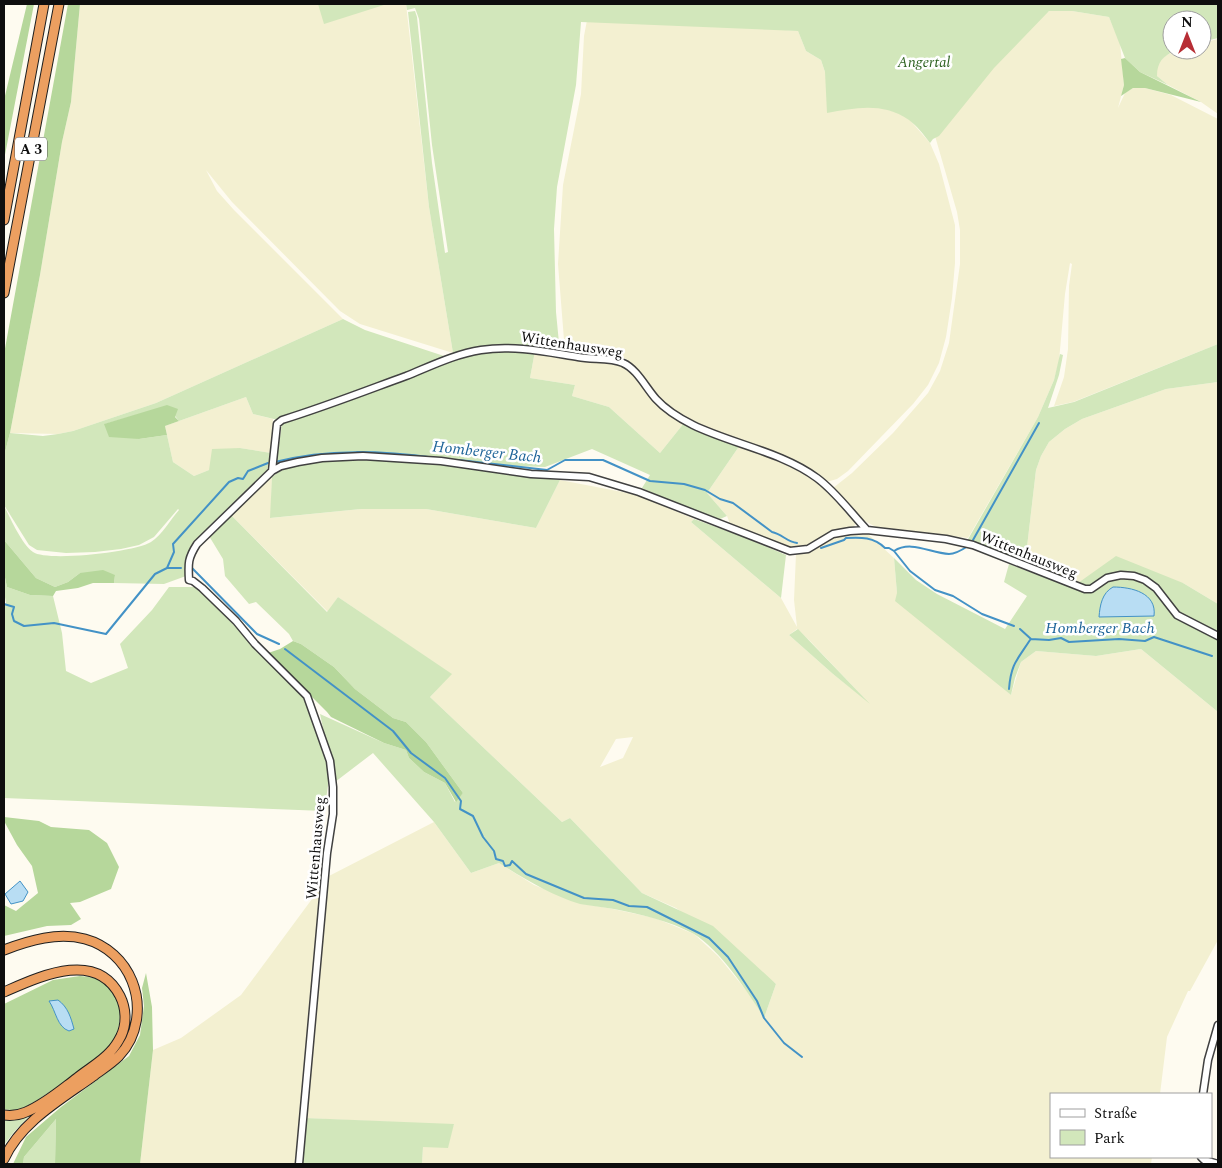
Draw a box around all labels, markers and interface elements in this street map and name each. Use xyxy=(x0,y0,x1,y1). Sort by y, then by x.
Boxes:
north arrow xyxy=(1162,10,1212,60)
text: N xyxy=(1181,12,1193,33)
park label: Angertal xyxy=(897,51,951,74)
road number: A 3 xyxy=(15,138,47,160)
street label: Wittenhausweg xyxy=(519,326,625,364)
water label: Homberger Bach xyxy=(431,434,543,470)
street label: Wittenhausweg xyxy=(977,525,1081,585)
water label: Homberger Bach xyxy=(1045,616,1155,640)
street label: Wittenhausweg xyxy=(300,795,332,901)
legend xyxy=(1050,1093,1212,1158)
text: Straße xyxy=(1094,1102,1137,1125)
text: Park xyxy=(1094,1127,1125,1150)

